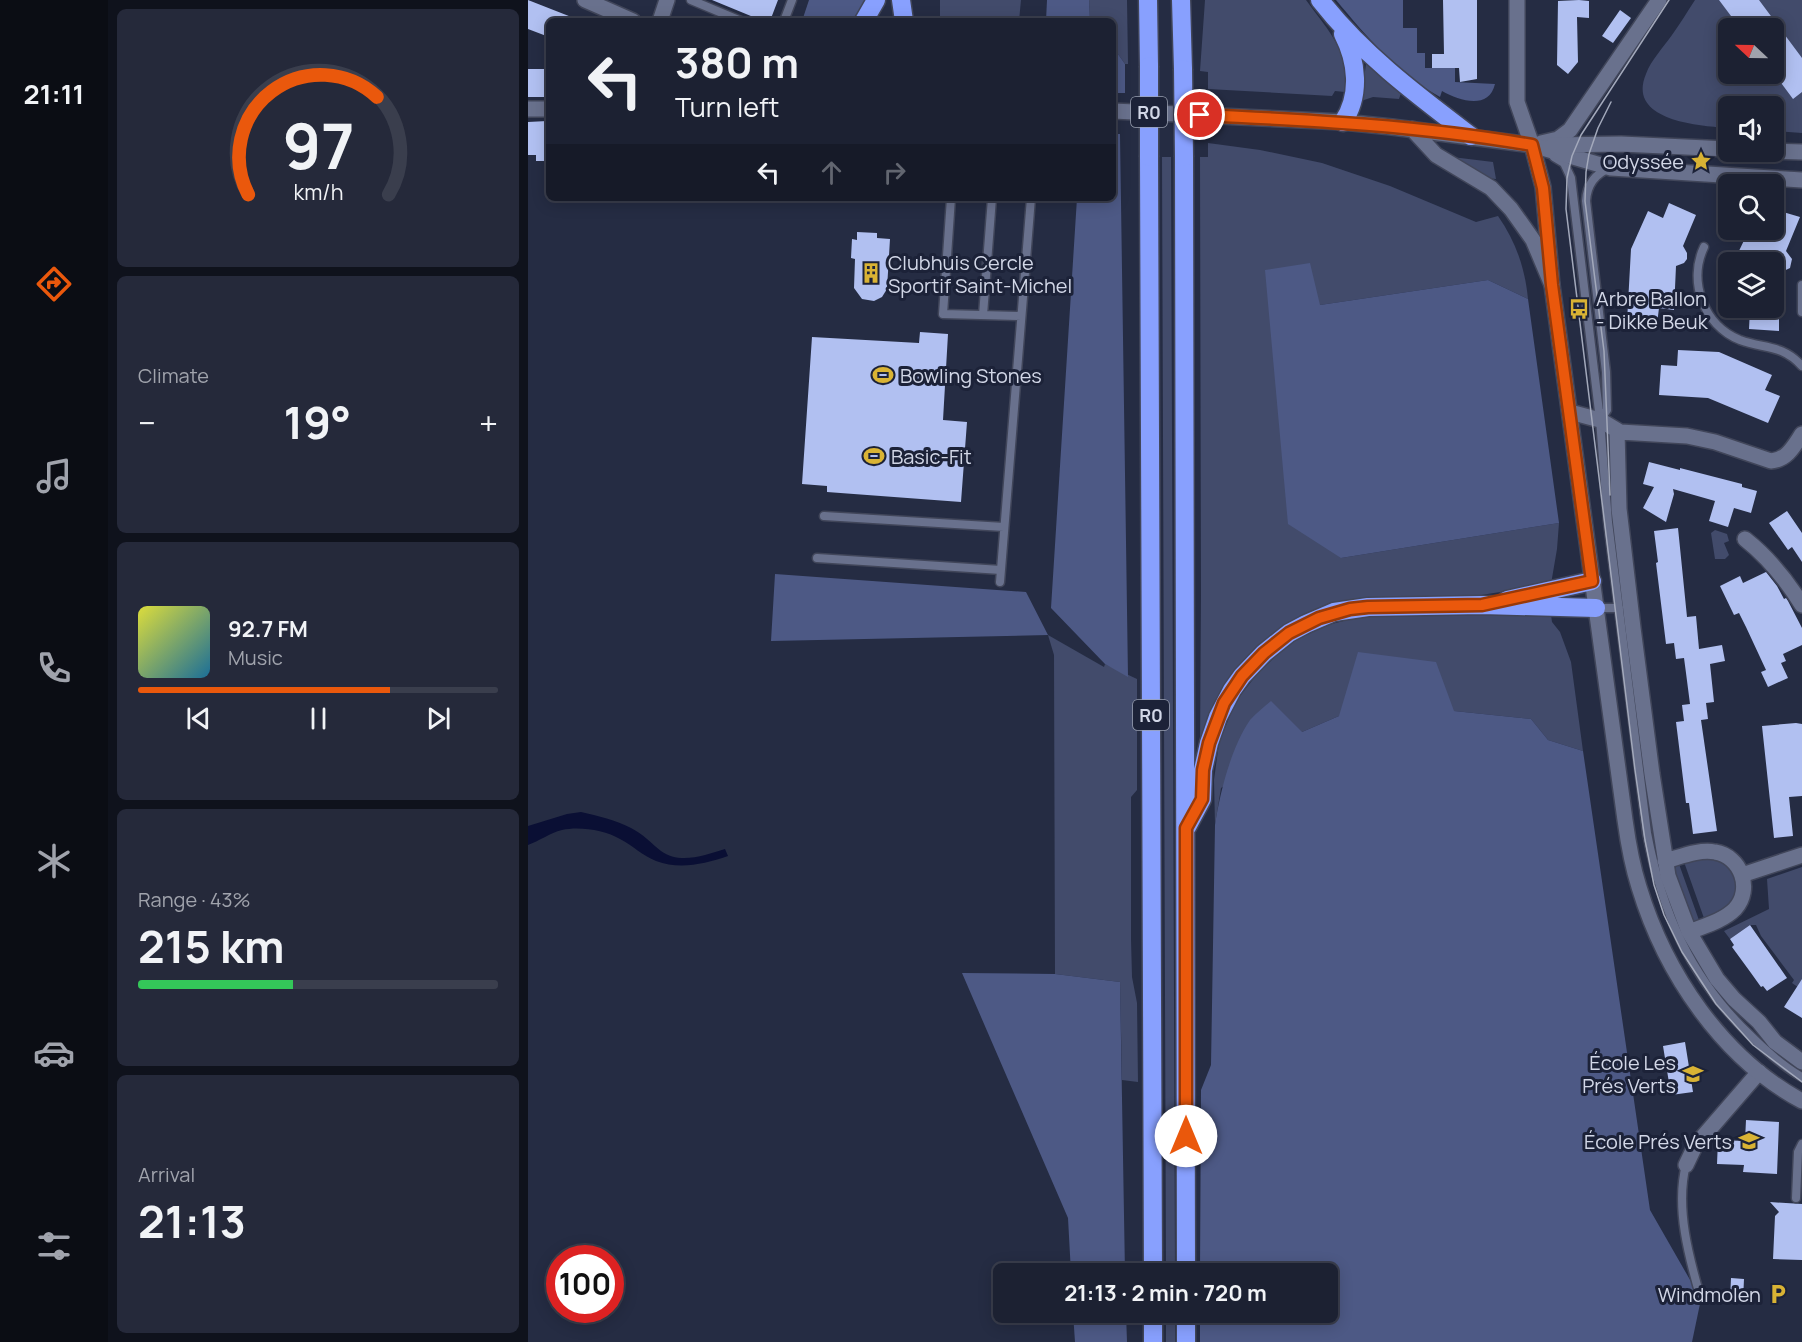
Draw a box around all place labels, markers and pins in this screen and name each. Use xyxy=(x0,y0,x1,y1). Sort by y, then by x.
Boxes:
pin xyxy=(1174,89,1225,140)
place label: Odyssée xyxy=(1603,148,1684,175)
place icon: Odyssée xyxy=(1689,149,1713,173)
place label: Clubhuis Cercle Sportif Saint-Michel xyxy=(888,249,1072,299)
building icon: Clubhuis Cercle Sportif Saint-Michel xyxy=(859,261,883,285)
place label: Arbre Ballon - Dikke Beuk xyxy=(1596,285,1709,335)
bus stop icon: Arbre Ballon - Dikke Beuk xyxy=(1567,297,1591,321)
place label: Bowling Stones xyxy=(900,362,1042,389)
sports icon: Bowling Stones xyxy=(871,363,895,387)
place label: Basic-Fit xyxy=(891,443,972,470)
sports icon: Basic-Fit xyxy=(862,444,886,468)
place label: École Les Prés Verts xyxy=(1582,1049,1676,1099)
school or university icon: École Les Prés Verts xyxy=(1681,1062,1705,1086)
place label: École Prés Verts xyxy=(1584,1128,1732,1155)
school or university icon: École Prés Verts xyxy=(1737,1129,1761,1153)
place label: Windmolen xyxy=(1658,1281,1761,1308)
parking icon: Windmolen xyxy=(1766,1282,1790,1306)

